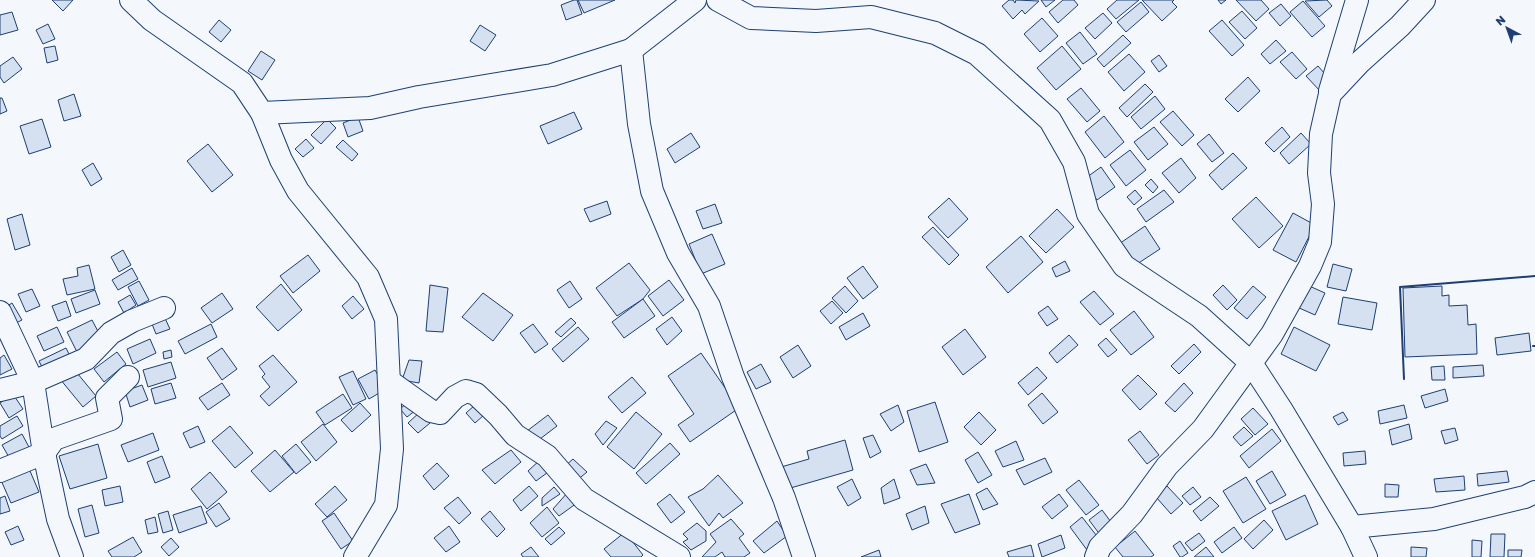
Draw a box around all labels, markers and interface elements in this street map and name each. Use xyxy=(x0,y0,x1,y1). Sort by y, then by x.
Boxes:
north arrow xyxy=(1487,8,1527,48)
text: N xyxy=(1493,12,1508,28)

